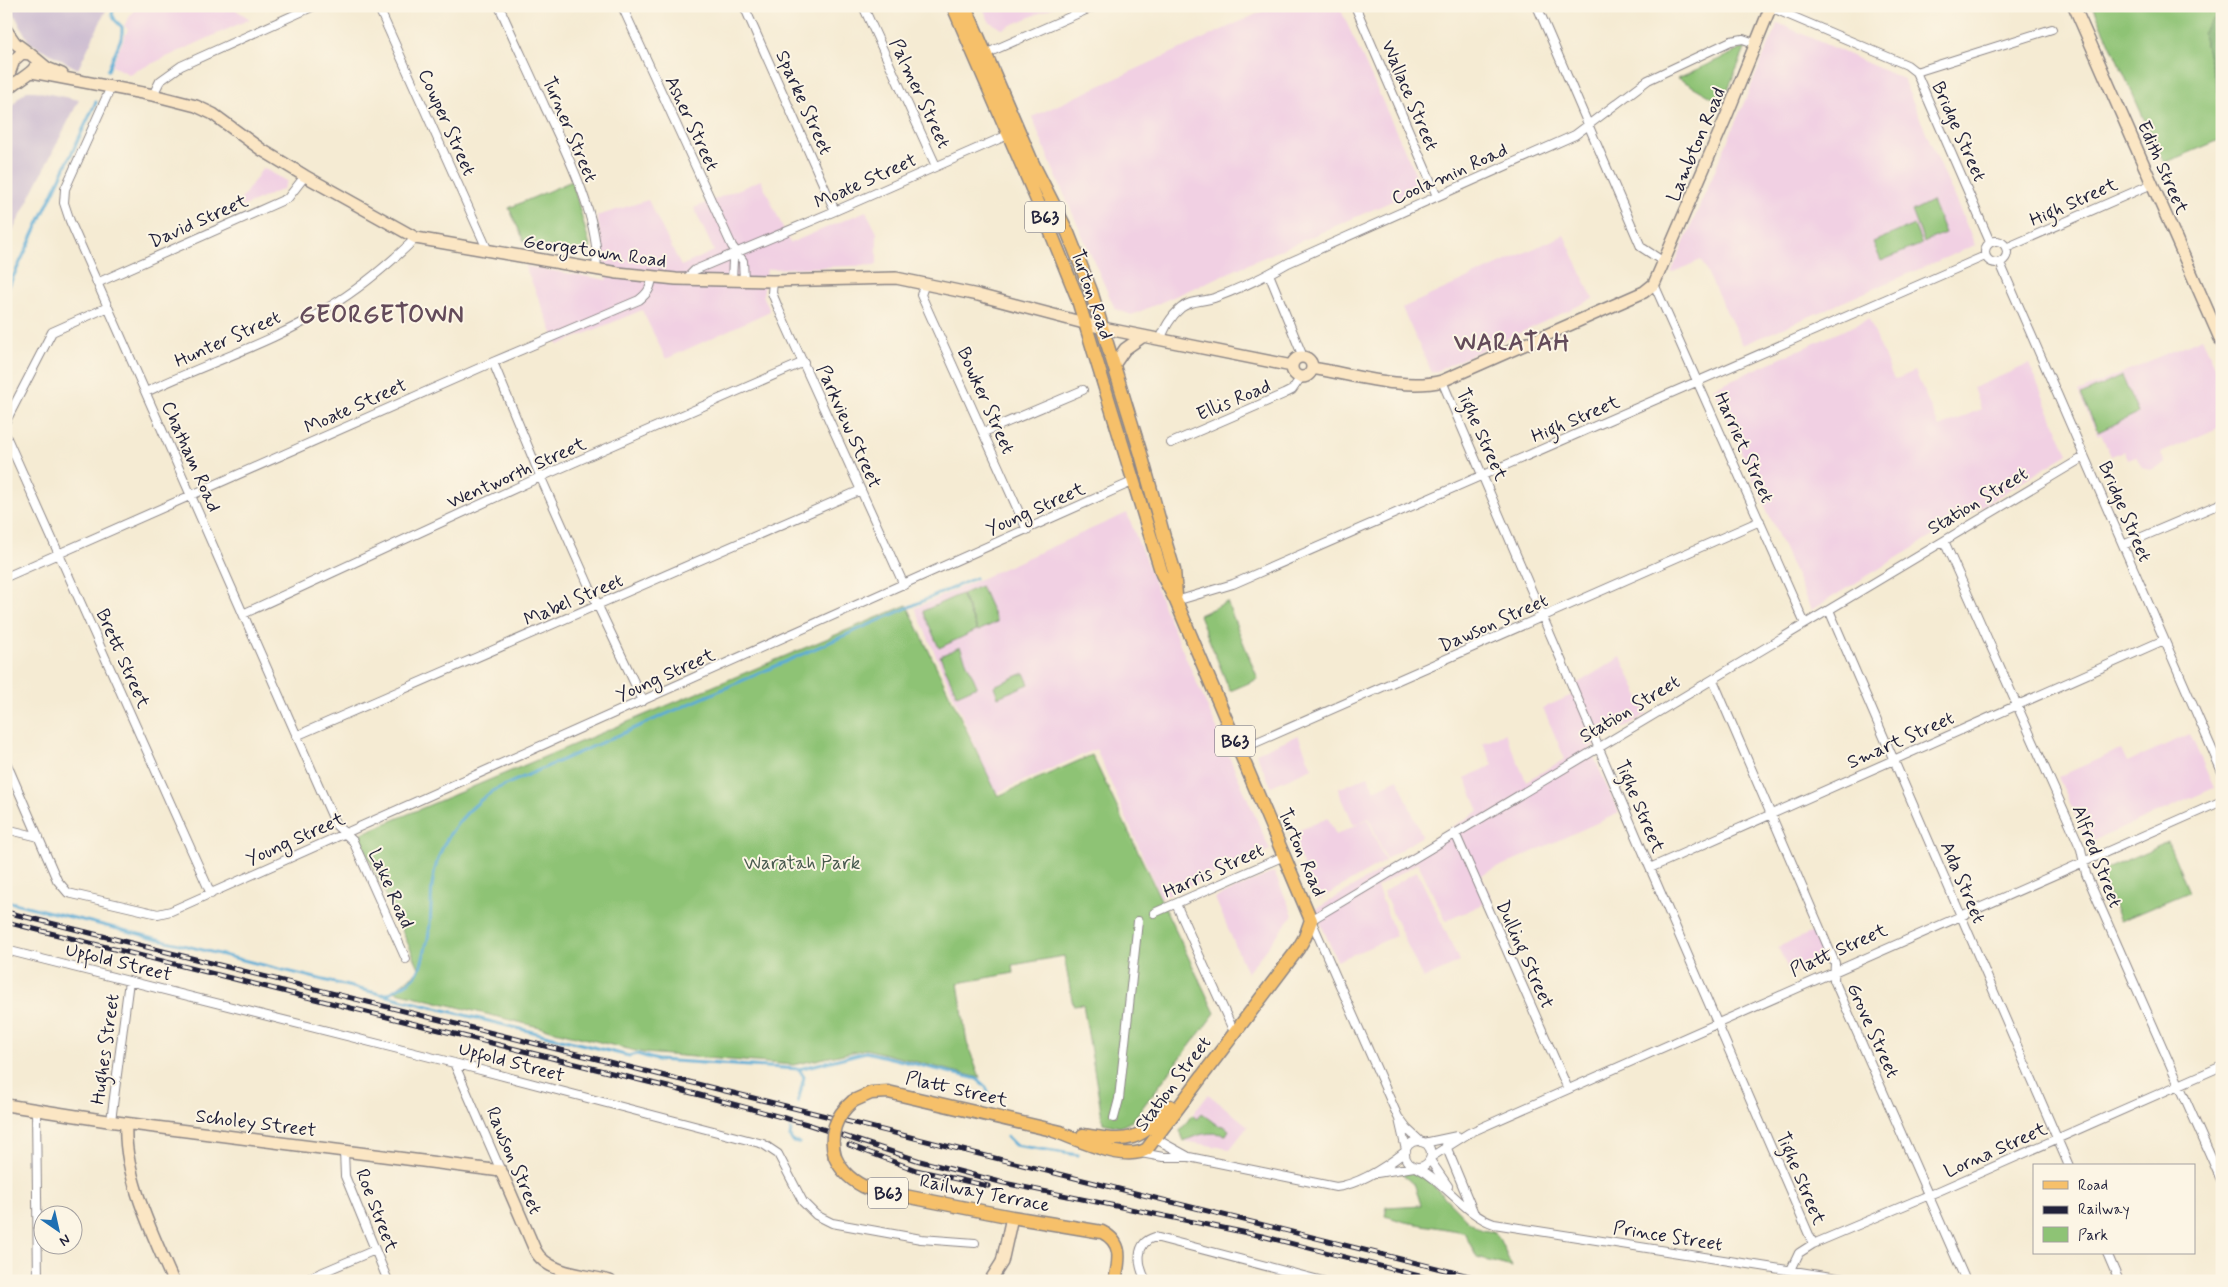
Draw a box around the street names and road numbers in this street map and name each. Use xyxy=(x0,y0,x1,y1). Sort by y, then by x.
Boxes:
street label: Palmer Street xyxy=(883,35,956,153)
street label: Wallace Street xyxy=(1375,37,1444,155)
street label: Sparke Street xyxy=(769,46,838,159)
street label: Cowper Street xyxy=(412,65,481,180)
street label: Asher Street xyxy=(659,72,725,175)
street label: Turner Street xyxy=(536,73,603,186)
street label: Bridge Street xyxy=(1925,78,1992,186)
street label: Lambton Road xyxy=(1661,84,1732,206)
street label: Edith Street xyxy=(2131,117,2194,218)
street label: Coolamin Road xyxy=(1388,138,1512,211)
street label: Moate Street xyxy=(811,148,921,215)
street label: High Street xyxy=(2026,172,2123,236)
street label: David Street xyxy=(145,188,252,254)
road number: B63 xyxy=(1025,202,1065,232)
street label: Georgetown Road xyxy=(521,229,668,276)
street label: Turton Road xyxy=(1065,246,1119,343)
street label: Hunter Street xyxy=(171,305,285,374)
street label: Bowker Street xyxy=(951,343,1020,458)
street label: Parkview Street xyxy=(810,361,887,492)
street label: Moate Street xyxy=(301,373,411,440)
street label: Ellis Road xyxy=(1193,374,1275,427)
street label: Tighe Street xyxy=(1447,384,1513,486)
street label: Harriet Street xyxy=(1708,388,1779,507)
street label: High Street xyxy=(1528,390,1625,452)
street label: Chatham Road xyxy=(155,397,226,516)
street label: Wentworth Street xyxy=(443,432,590,515)
street label: Bridge Street xyxy=(2091,457,2157,566)
street label: Station Street xyxy=(1923,462,2033,541)
street label: Young Street xyxy=(982,476,1090,544)
street label: Mabel Street xyxy=(520,568,627,633)
street label: Dawson Street xyxy=(1435,588,1552,659)
street label: Brett Street xyxy=(90,605,156,712)
street label: Young Street xyxy=(612,642,720,710)
street label: Station Street xyxy=(1575,670,1685,749)
street label: Smart Street xyxy=(1843,706,1958,775)
road number: B63 xyxy=(1215,726,1255,756)
street label: Tighe Street xyxy=(1606,756,1670,858)
street label: Alfred Street xyxy=(2066,802,2128,911)
street label: Turton Road xyxy=(1272,805,1331,901)
street label: Young Street xyxy=(242,806,350,874)
street label: Harris Street xyxy=(1159,838,1268,905)
street label: Ada Street xyxy=(1934,838,1991,927)
street label: Lake Road xyxy=(362,845,419,932)
street label: Dulling Street xyxy=(1487,896,1560,1014)
street label: Platt Street xyxy=(1786,918,1891,983)
street label: Upfold Street xyxy=(62,937,174,991)
street label: Grove Street xyxy=(1841,979,1905,1082)
street label: Hughes Street xyxy=(85,992,129,1107)
street label: Station Street xyxy=(1129,1031,1217,1136)
street label: Upfold Street xyxy=(455,1036,567,1092)
street label: Platt Street xyxy=(903,1066,1010,1113)
street label: Rawson Street xyxy=(480,1103,548,1218)
street label: Scholey Street xyxy=(194,1104,318,1143)
street label: Lorna Street xyxy=(1940,1117,2051,1184)
street label: Tighe Street xyxy=(1767,1128,1831,1230)
street label: Roe Street xyxy=(349,1165,404,1256)
street label: Railway Terrace xyxy=(917,1169,1052,1219)
road number: B63 xyxy=(868,1178,908,1208)
street label: Prince Street xyxy=(1611,1215,1724,1257)

